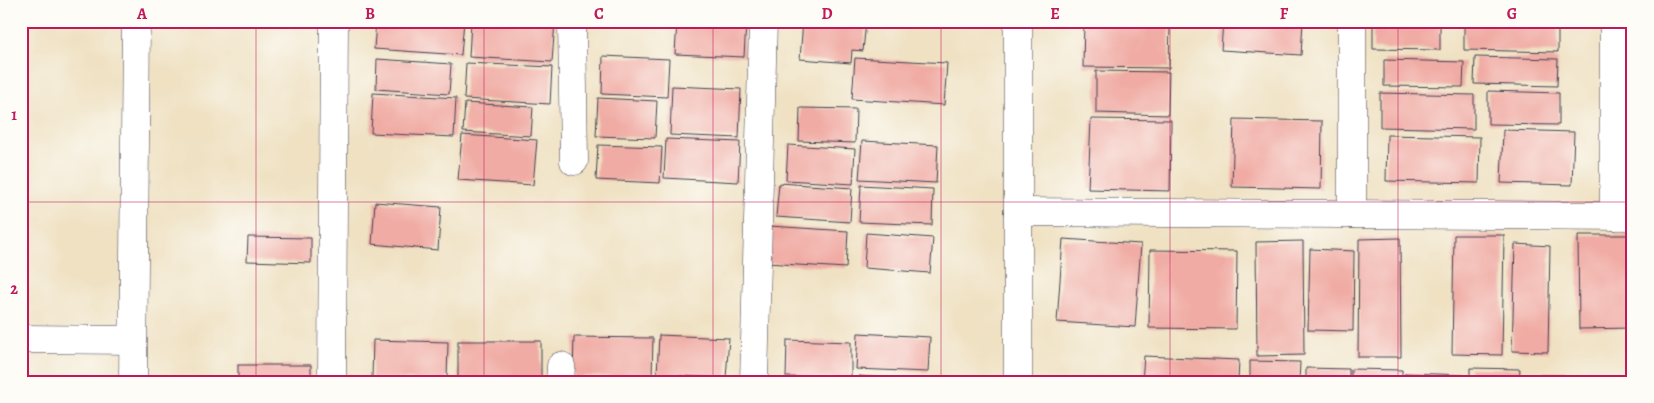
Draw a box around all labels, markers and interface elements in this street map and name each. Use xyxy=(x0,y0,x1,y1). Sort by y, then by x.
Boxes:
text: A xyxy=(136,3,148,25)
text: B xyxy=(365,3,375,25)
text: C xyxy=(594,3,604,25)
text: D xyxy=(821,3,833,25)
text: E xyxy=(1050,3,1060,25)
text: F xyxy=(1280,3,1289,25)
text: G xyxy=(1507,3,1517,25)
text: 1 xyxy=(11,104,17,126)
text: 2 xyxy=(10,278,18,300)

